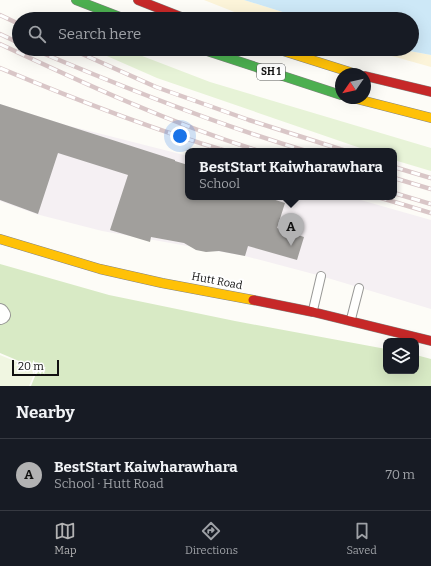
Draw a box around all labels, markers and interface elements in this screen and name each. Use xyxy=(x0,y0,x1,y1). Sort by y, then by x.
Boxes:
search box xyxy=(12,12,419,56)
icon: search xyxy=(26,23,48,45)
text: Search here xyxy=(58,25,141,43)
road number: SH 1 xyxy=(257,64,285,80)
north arrow xyxy=(335,68,371,104)
your location xyxy=(170,126,190,146)
popup xyxy=(185,148,397,200)
text: BestStart Kaiwharawhara xyxy=(199,158,383,176)
text: School xyxy=(199,176,240,191)
pin: A xyxy=(278,213,304,246)
street label: Hutt Road xyxy=(190,270,244,292)
map controls xyxy=(383,338,419,374)
button: layers xyxy=(383,338,419,374)
scale bar xyxy=(12,358,59,377)
text: 20 m xyxy=(18,360,44,373)
text: Nearby xyxy=(16,402,75,423)
text: BestStart Kaiwharawhara xyxy=(54,458,238,476)
text: A xyxy=(24,467,34,482)
text: 70 m xyxy=(385,467,415,482)
text: School · Hutt Road xyxy=(54,476,164,491)
tab: Map xyxy=(54,520,76,557)
tab: Directions xyxy=(185,520,238,557)
tab: Saved xyxy=(346,520,377,557)

